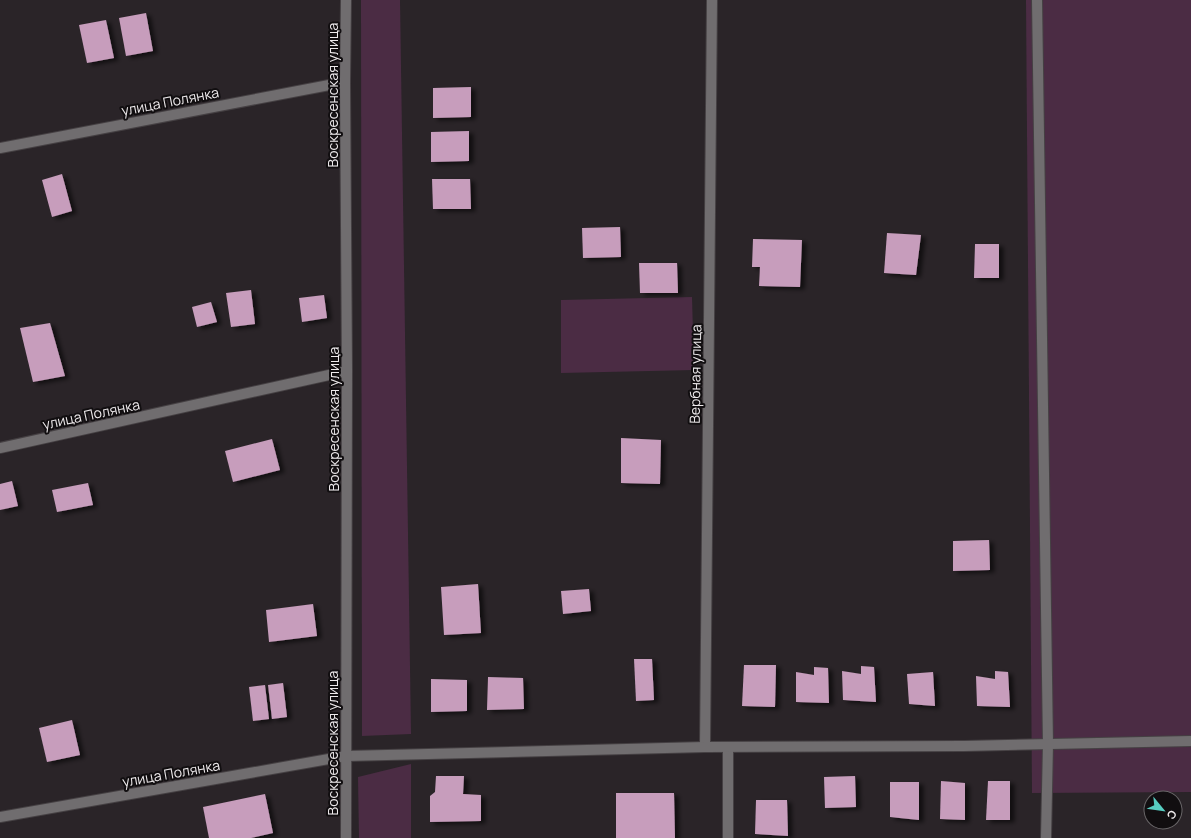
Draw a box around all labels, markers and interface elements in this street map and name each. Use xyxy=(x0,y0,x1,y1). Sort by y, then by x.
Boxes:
street label: Воскресенская улица xyxy=(323,23,342,167)
street label: улица Полянка xyxy=(120,82,220,120)
street label: Вербная улица xyxy=(685,324,705,424)
street label: Воскресенская улица xyxy=(324,347,343,491)
street label: улица Полянка xyxy=(41,394,141,434)
street label: Воскресенская улица xyxy=(323,671,342,815)
street label: улица Полянка xyxy=(121,755,221,791)
north arrow xyxy=(1143,790,1183,830)
text: С xyxy=(1164,808,1181,822)

